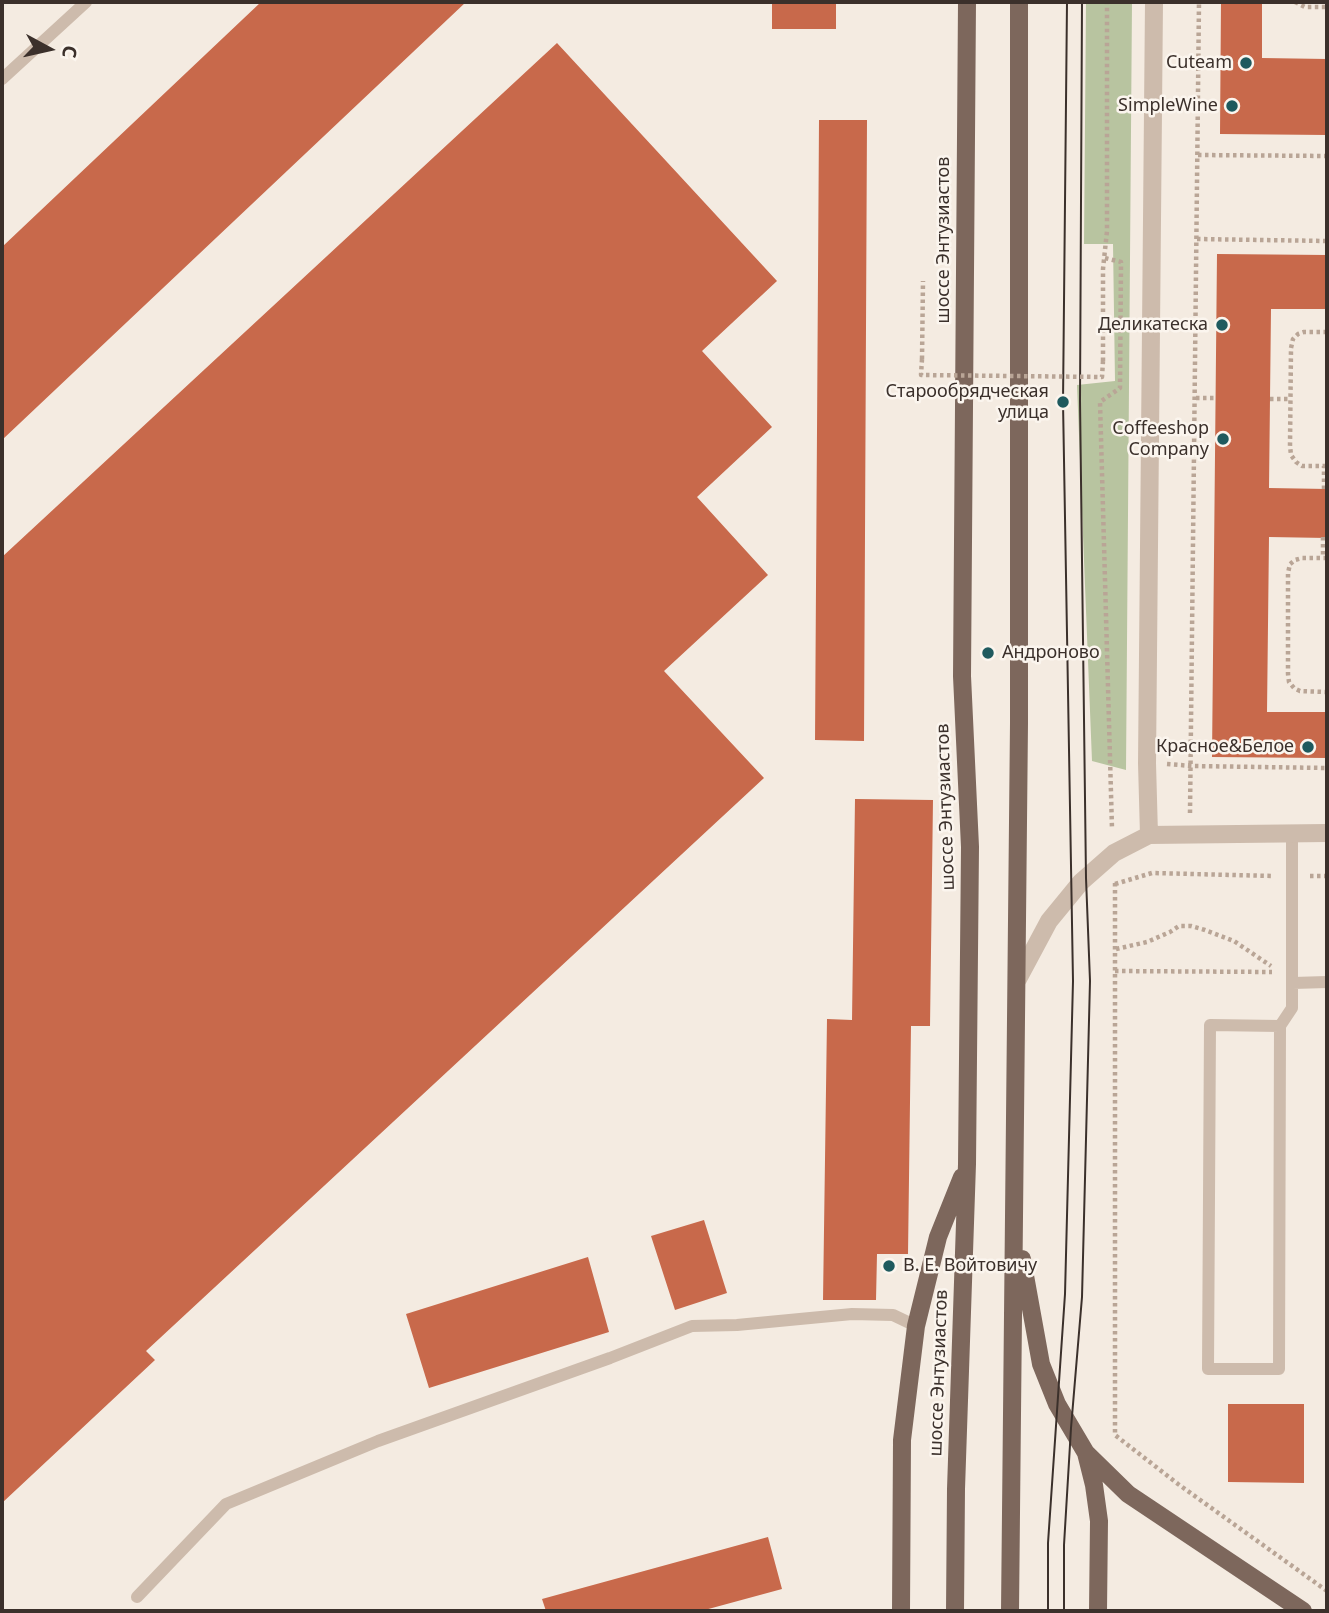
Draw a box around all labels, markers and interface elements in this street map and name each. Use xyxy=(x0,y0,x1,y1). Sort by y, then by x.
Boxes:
north arrow xyxy=(14,14,84,84)
text: С xyxy=(56,44,84,60)
place label: Cuteam xyxy=(1166,52,1232,74)
marker: Cuteam xyxy=(1238,55,1254,71)
place label: SimpleWine xyxy=(1118,95,1218,117)
marker: SimpleWine xyxy=(1224,98,1240,114)
street label: шоссе Энтузиастов xyxy=(933,157,955,323)
place label: Деликатеска xyxy=(1098,314,1208,336)
marker: Деликатеска xyxy=(1214,317,1230,333)
place label: Старообрядческая улица xyxy=(886,381,1049,424)
marker: Старообрядческая улица xyxy=(1055,394,1071,410)
place label: Coffeeshop Company xyxy=(1112,418,1209,460)
marker: Coffeeshop Company xyxy=(1215,431,1231,447)
place label: Андроново xyxy=(1002,642,1100,664)
marker: Андроново xyxy=(980,645,996,661)
street label: шоссе Энтузиастов xyxy=(932,723,960,891)
place label: Красное&Белое xyxy=(1156,736,1294,758)
marker: Красное&Белое xyxy=(1300,739,1316,755)
place label: В. Е. Войтовичу xyxy=(903,1255,1037,1277)
marker: В. Е. Войтовичу xyxy=(881,1258,897,1274)
street label: шоссе Энтузиастов xyxy=(925,1289,953,1457)

